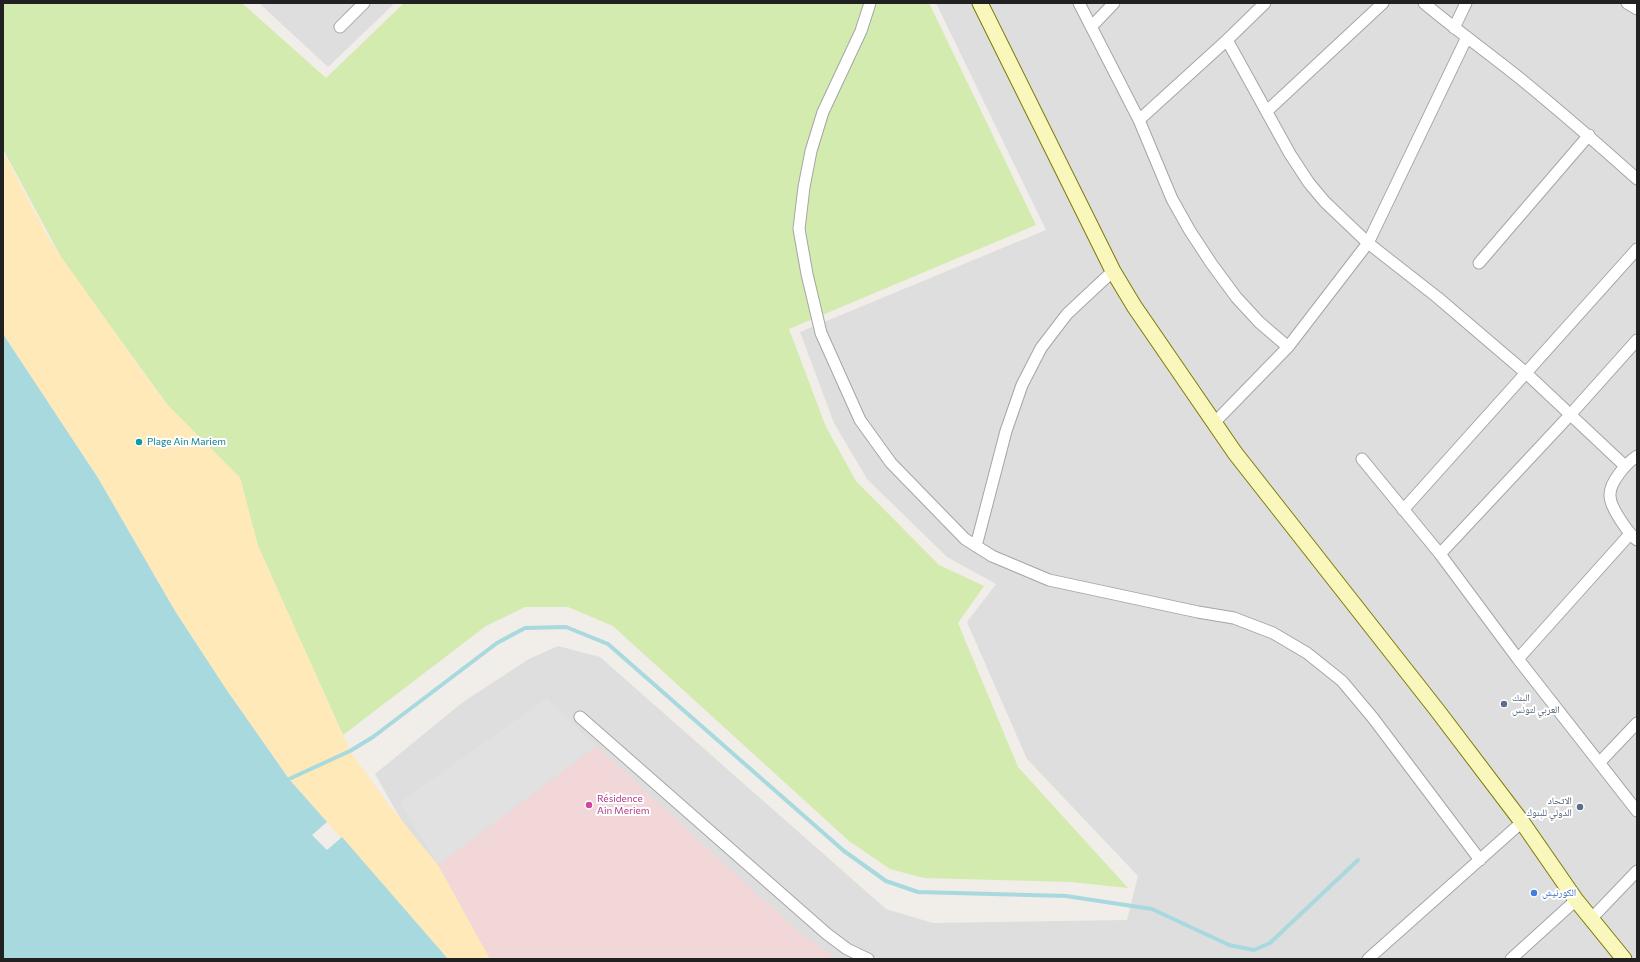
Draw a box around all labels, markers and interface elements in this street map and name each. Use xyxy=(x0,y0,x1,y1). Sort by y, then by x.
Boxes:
place label: Plage Ain Mariem xyxy=(147,436,226,448)
marker: Plage Ain Mariem xyxy=(134,437,144,447)
place label: البنك العربي لتونس xyxy=(1512,692,1560,716)
marker: البنك العربي لتونس xyxy=(1499,699,1509,709)
place label: Résidence Ain Meriem xyxy=(597,793,650,816)
place label: الاتحاد الدولي للبنوك xyxy=(1527,795,1572,818)
marker: Résidence Ain Meriem xyxy=(584,800,594,810)
marker: الاتحاد الدولي للبنوك xyxy=(1575,802,1585,812)
place label: الكورنيش xyxy=(1542,887,1576,899)
marker: الكورنيش xyxy=(1529,888,1539,898)

